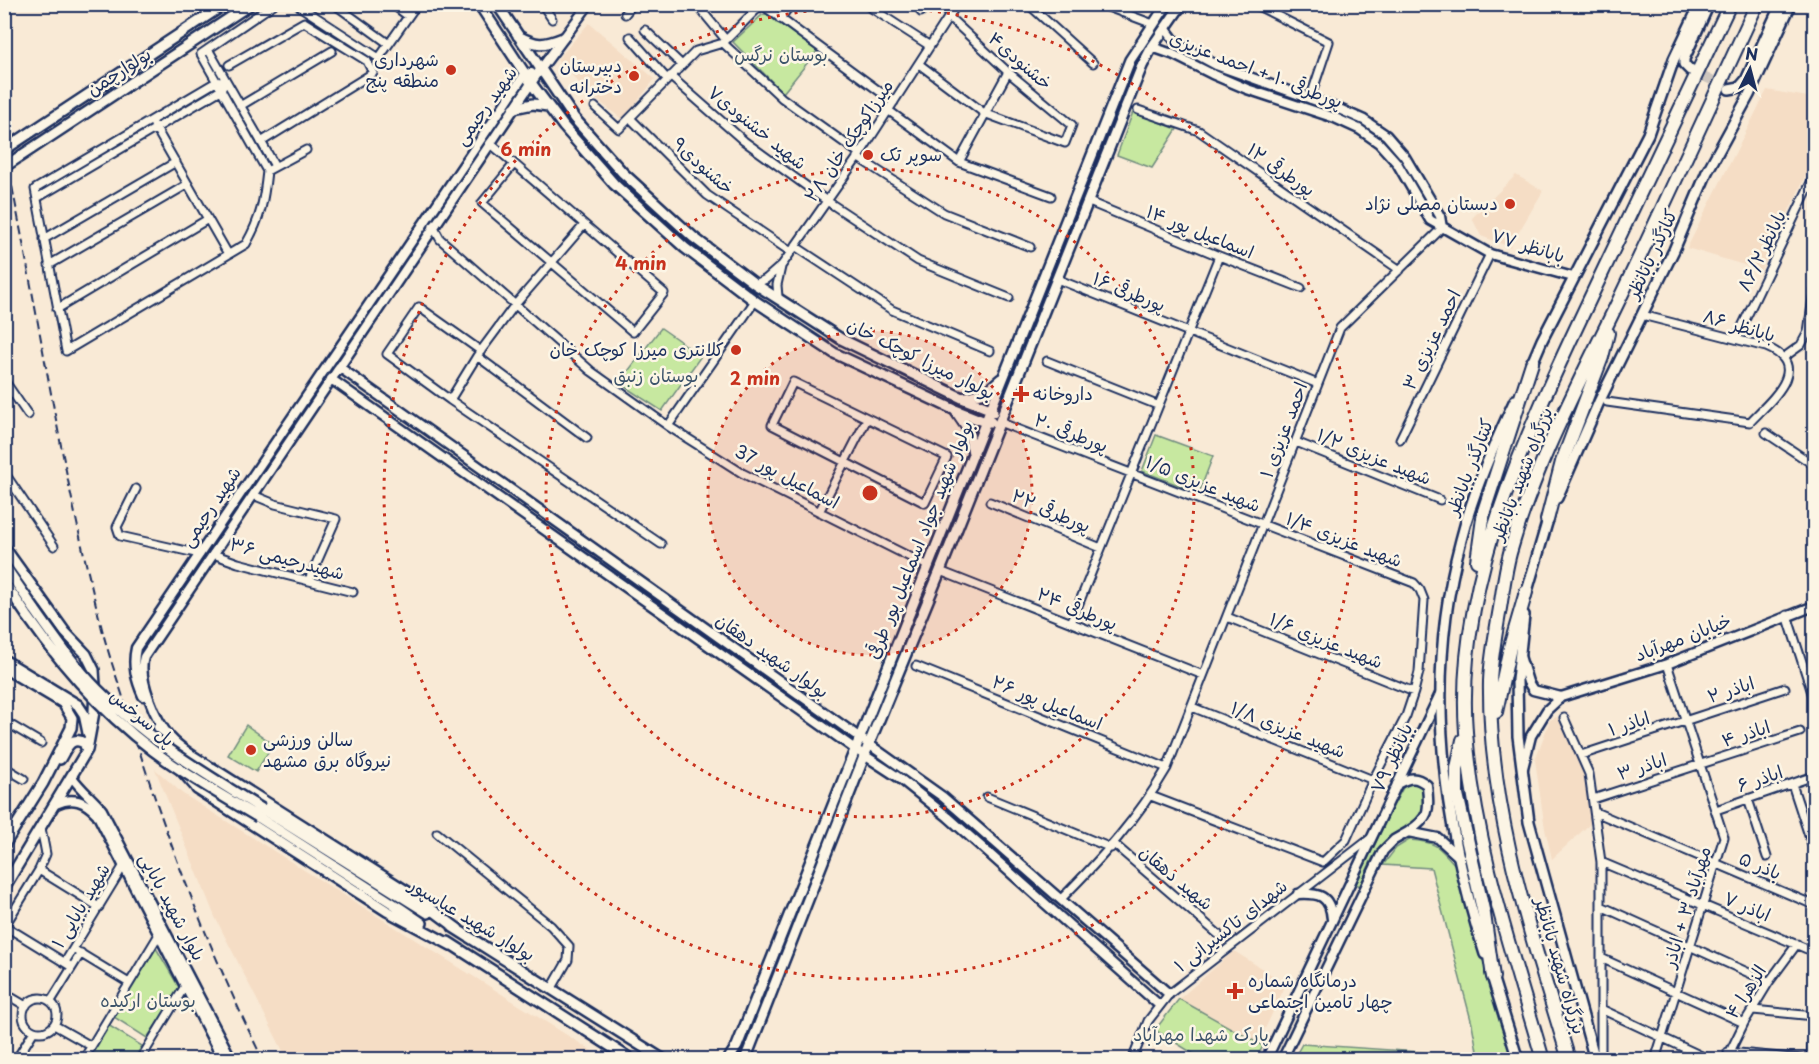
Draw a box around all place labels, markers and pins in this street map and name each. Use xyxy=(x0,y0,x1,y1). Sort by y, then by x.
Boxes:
place label: شهرداری منطقه پنج xyxy=(366,45,439,93)
place label: دبیرستان دخترانه xyxy=(560,51,622,99)
marker: شهرداری منطقه پنج xyxy=(444,63,458,77)
marker: دبیرستان دخترانه xyxy=(627,69,641,83)
place label: سوپر تک xyxy=(880,140,942,167)
marker: سوپر تک xyxy=(861,148,875,162)
place label: دبستان مصلی نژاد xyxy=(1365,189,1498,216)
marker: دبستان مصلی نژاد xyxy=(1503,197,1517,211)
place label: کلانتری میرزا کوچک خان xyxy=(549,335,724,362)
marker: کلانتری میرزا کوچک خان xyxy=(729,343,743,357)
place label: داروخانه xyxy=(1033,379,1093,406)
marker: داروخانه xyxy=(1014,387,1028,401)
centre of rings xyxy=(860,483,880,503)
place label: سالن ورزشی نیروگاه برق مشهد xyxy=(263,725,391,773)
marker: سالن ورزشی نیروگاه برق مشهد xyxy=(244,743,258,757)
place label: درمانگاه شماره چهار تامین اجتماعی xyxy=(1248,966,1393,1014)
marker: درمانگاه شماره چهار تامین اجتماعی xyxy=(1226,982,1244,1000)

